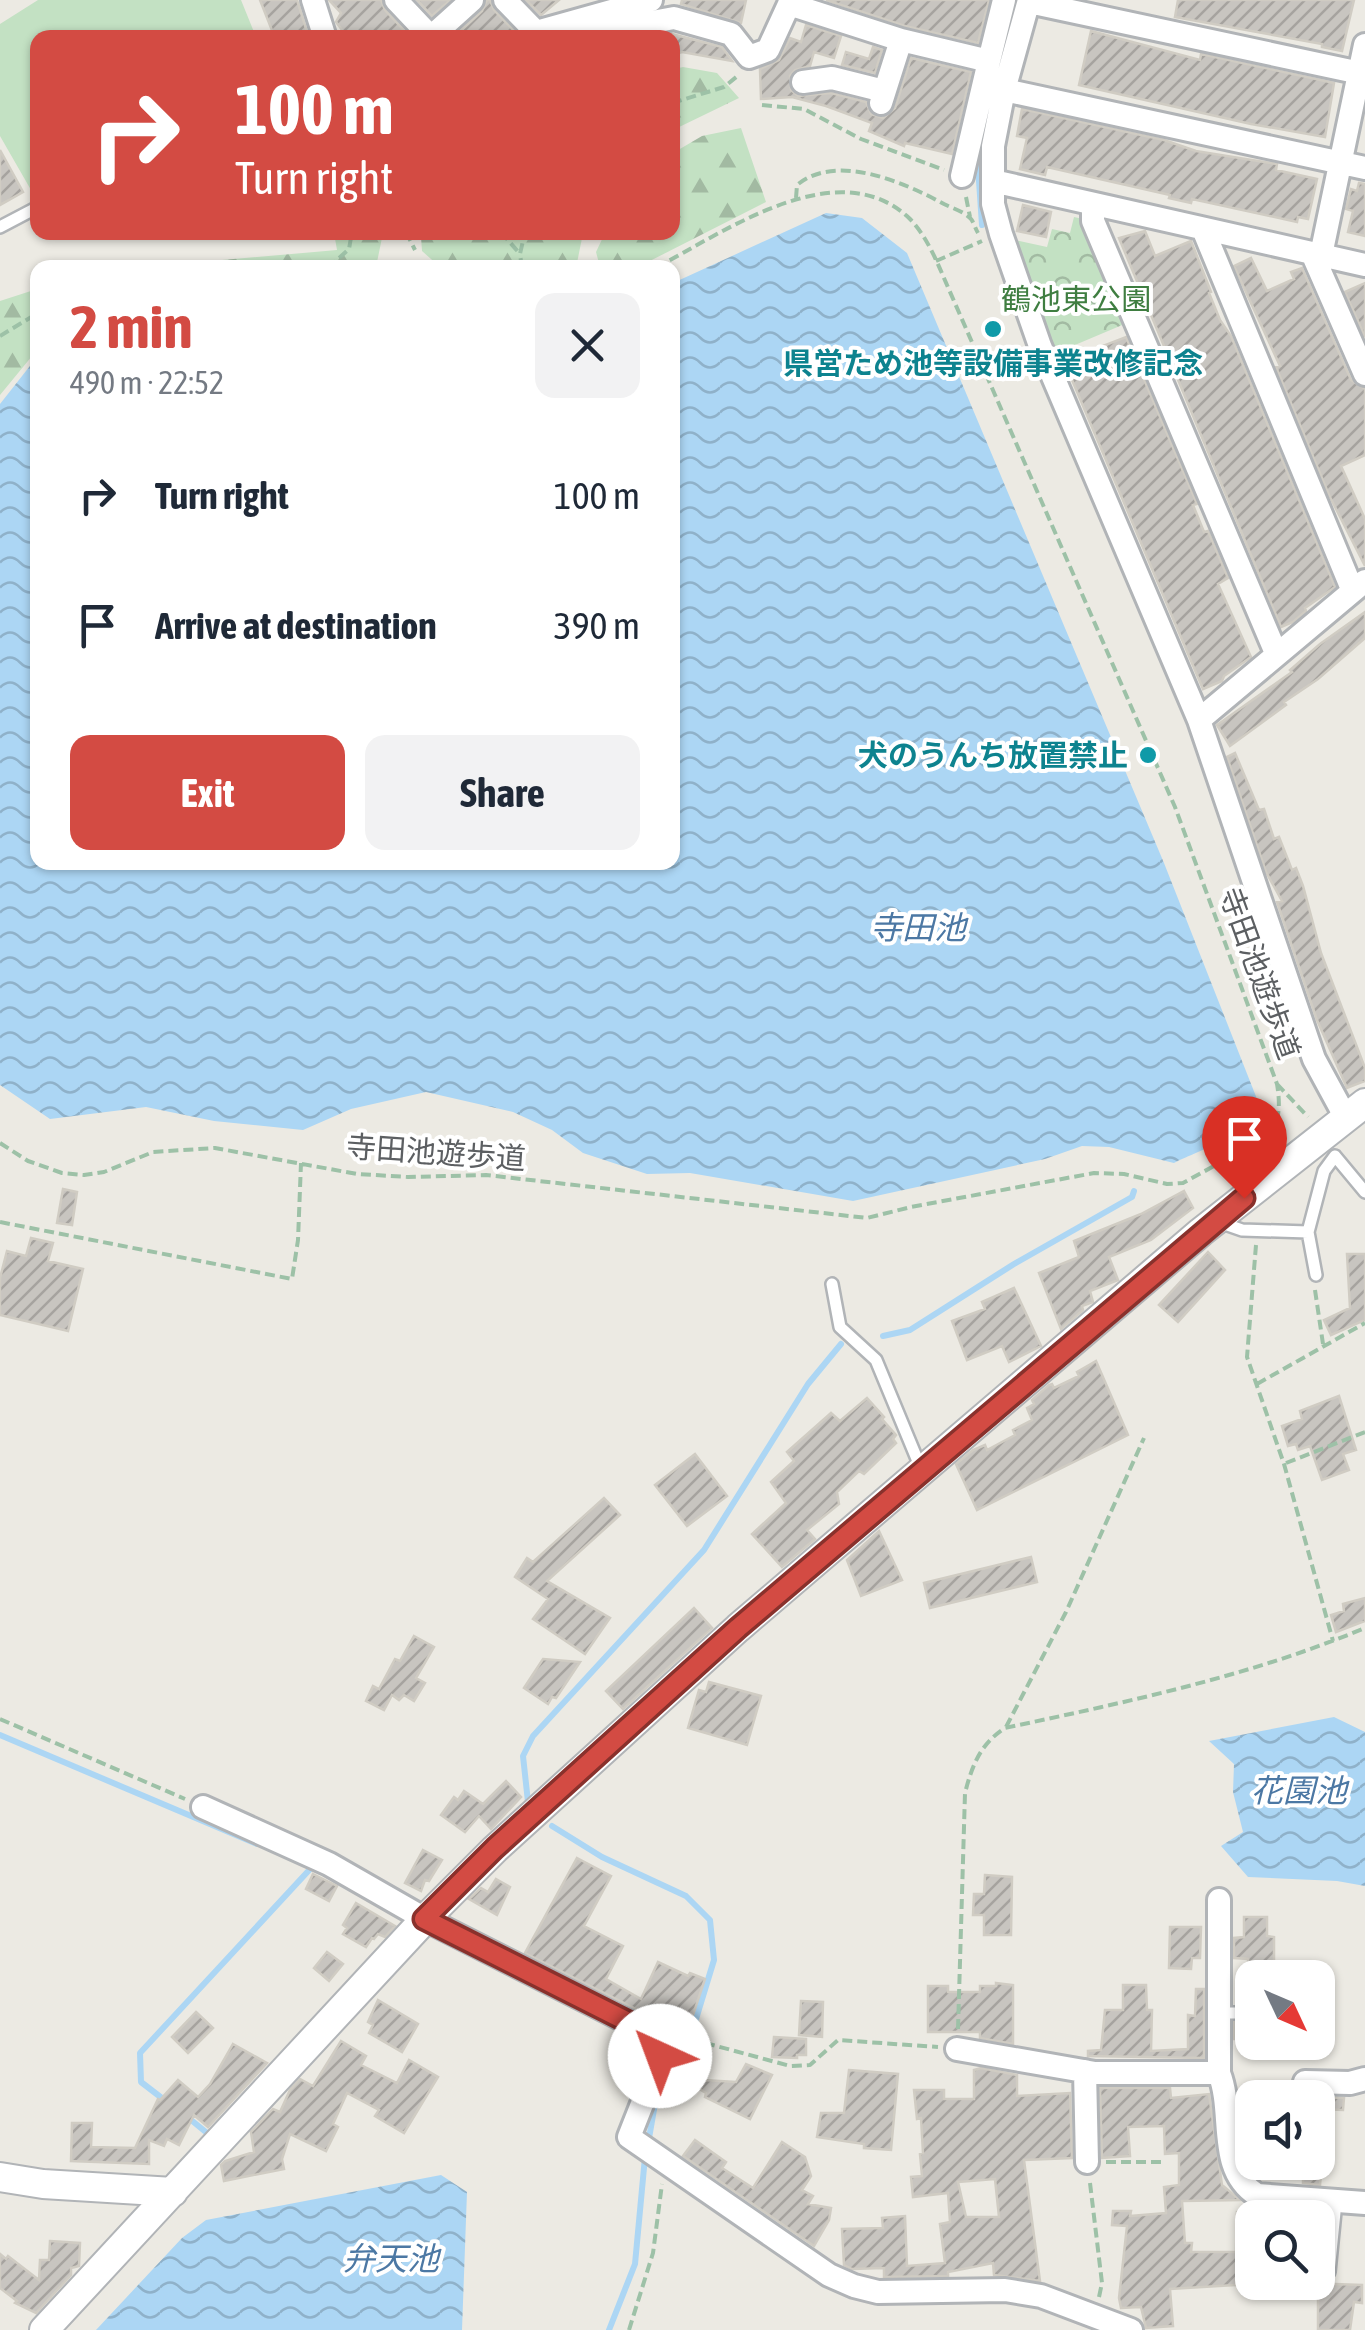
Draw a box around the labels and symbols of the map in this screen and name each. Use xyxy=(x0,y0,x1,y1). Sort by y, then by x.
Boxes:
park label: 鶴池東公園 xyxy=(1001,282,1151,316)
marker: 県営ため池等設備事業改修記念 xyxy=(982,318,1004,340)
place label: 県営ため池等設備事業改修記念 xyxy=(783,346,1203,380)
place label: 犬のうんち放置禁止 xyxy=(858,738,1128,772)
marker: 犬のうんち放置禁止 xyxy=(1137,744,1159,766)
street label: 寺田池遊歩道 xyxy=(1213,883,1307,1063)
water label: 寺田池 xyxy=(870,909,969,946)
pin xyxy=(1202,1096,1287,1199)
street label: 寺田池遊歩道 xyxy=(345,1129,527,1175)
water label: 花園池 xyxy=(1251,1772,1350,1809)
north arrow xyxy=(1235,1960,1335,2060)
position arrow xyxy=(608,2004,712,2108)
water label: 弁天池 xyxy=(343,2240,442,2277)

